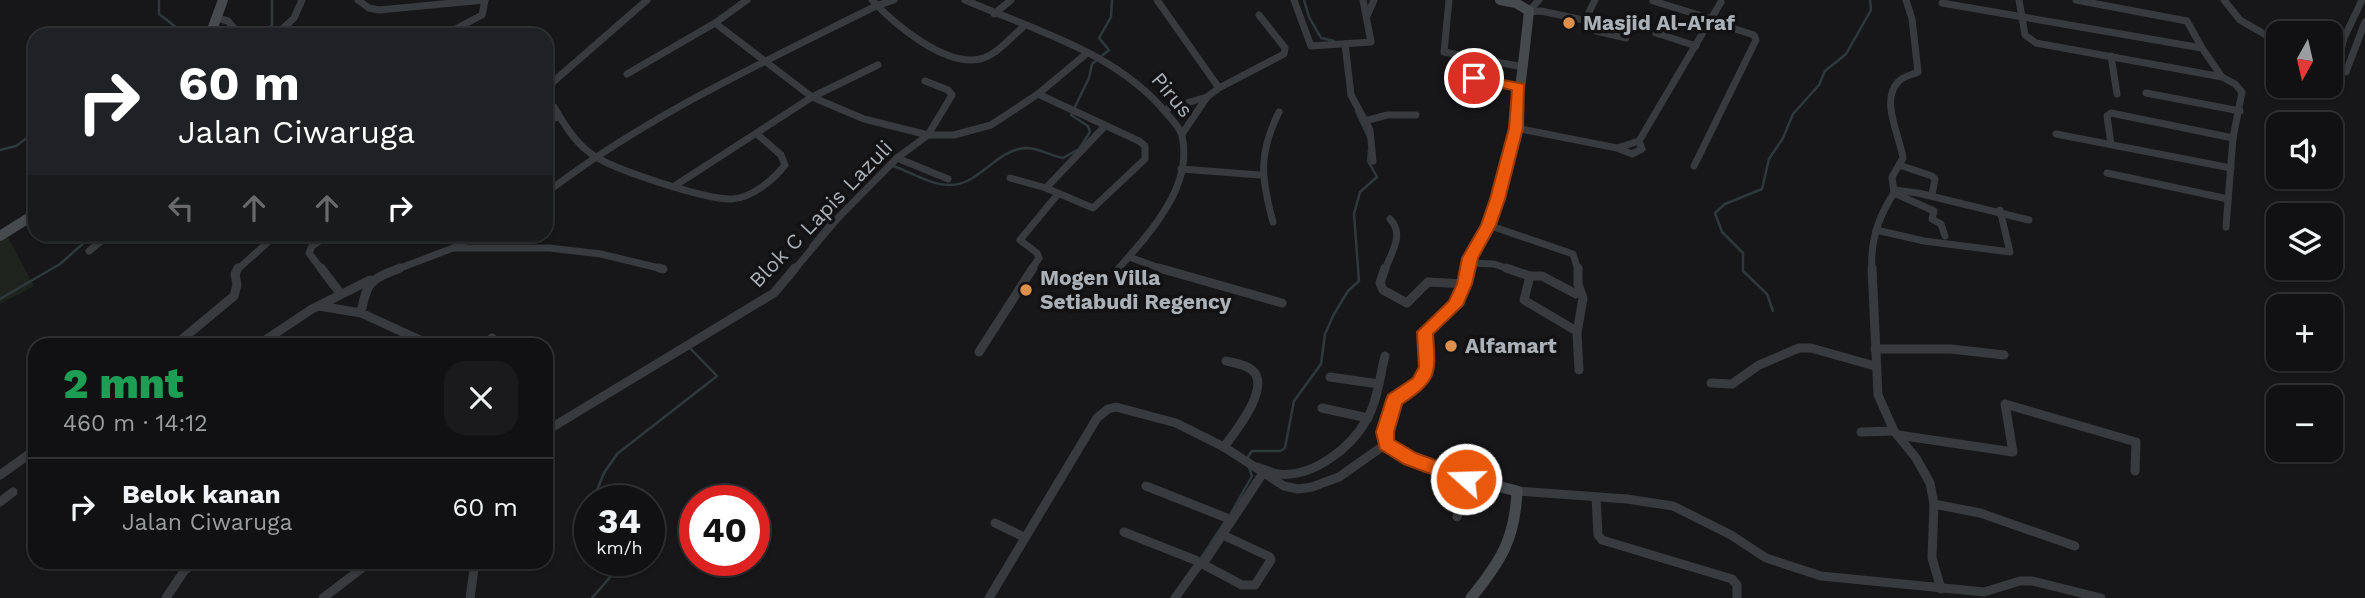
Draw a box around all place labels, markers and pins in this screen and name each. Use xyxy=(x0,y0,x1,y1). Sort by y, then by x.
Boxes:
place label: Masjid Al-A'raf xyxy=(1583,10,1735,35)
marker: Masjid Al-A'raf xyxy=(1561,15,1577,31)
pin xyxy=(1444,48,1504,108)
place label: Mogen Villa Setiabudi Regency xyxy=(1040,265,1232,314)
marker: Mogen Villa Setiabudi Regency xyxy=(1018,282,1034,298)
place label: Alfamart xyxy=(1465,333,1557,358)
marker: Alfamart xyxy=(1443,338,1459,354)

